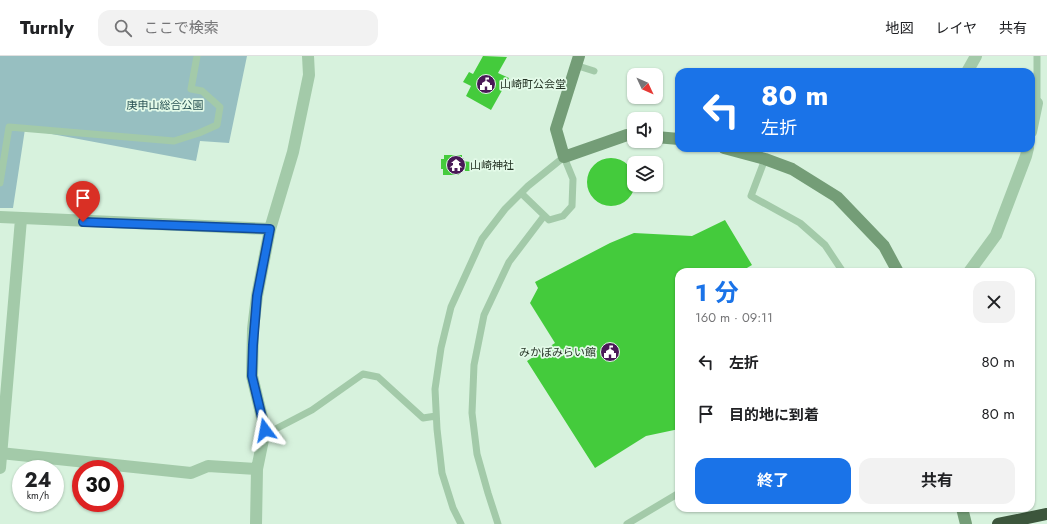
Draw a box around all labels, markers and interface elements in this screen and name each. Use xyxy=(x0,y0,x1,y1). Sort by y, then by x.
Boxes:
search box xyxy=(98,10,378,46)
text: Turnly xyxy=(20,14,74,41)
icon: search xyxy=(112,17,134,39)
text: ここで検索 xyxy=(144,17,219,39)
text: 地図 xyxy=(885,18,913,38)
text: レイヤ xyxy=(935,18,977,38)
text: 共有 xyxy=(999,18,1027,38)
north arrow xyxy=(627,68,663,104)
map controls xyxy=(627,68,663,192)
public building icon: 山崎町公会堂 xyxy=(475,73,497,95)
text: 80 m xyxy=(761,75,828,116)
place label: 山崎町公会堂 xyxy=(500,76,566,92)
icon: left xyxy=(695,84,747,136)
park label: 庚申山総合公園 xyxy=(127,97,204,113)
button: sound xyxy=(627,112,663,148)
text: 左折 xyxy=(761,115,797,141)
temple icon: 山崎神社 xyxy=(445,154,467,176)
button: layers xyxy=(627,156,663,192)
place label: 山崎神社 xyxy=(470,157,514,173)
pin xyxy=(66,181,100,222)
icon: arrive xyxy=(72,187,94,209)
text: 1 分 xyxy=(695,275,738,310)
button: close xyxy=(973,281,1015,323)
text: 160 m · 09:11 xyxy=(695,308,773,327)
public building icon: みかぼみらい館 xyxy=(599,341,621,363)
place label: みかぼみらい館 xyxy=(519,344,596,360)
icon: left xyxy=(695,351,717,373)
text: 80 m xyxy=(982,351,1015,373)
text: 左折 xyxy=(729,352,759,374)
icon: arrive xyxy=(695,403,717,425)
text: 80 m xyxy=(982,403,1015,425)
text: 目的地に到着 xyxy=(729,404,819,426)
position arrow xyxy=(244,409,286,451)
button: 終了 xyxy=(695,458,851,504)
button: 共有 xyxy=(859,458,1015,504)
speed limit sign: 30 xyxy=(72,460,124,512)
text: 24 xyxy=(24,466,52,495)
text: km/h xyxy=(27,488,49,503)

